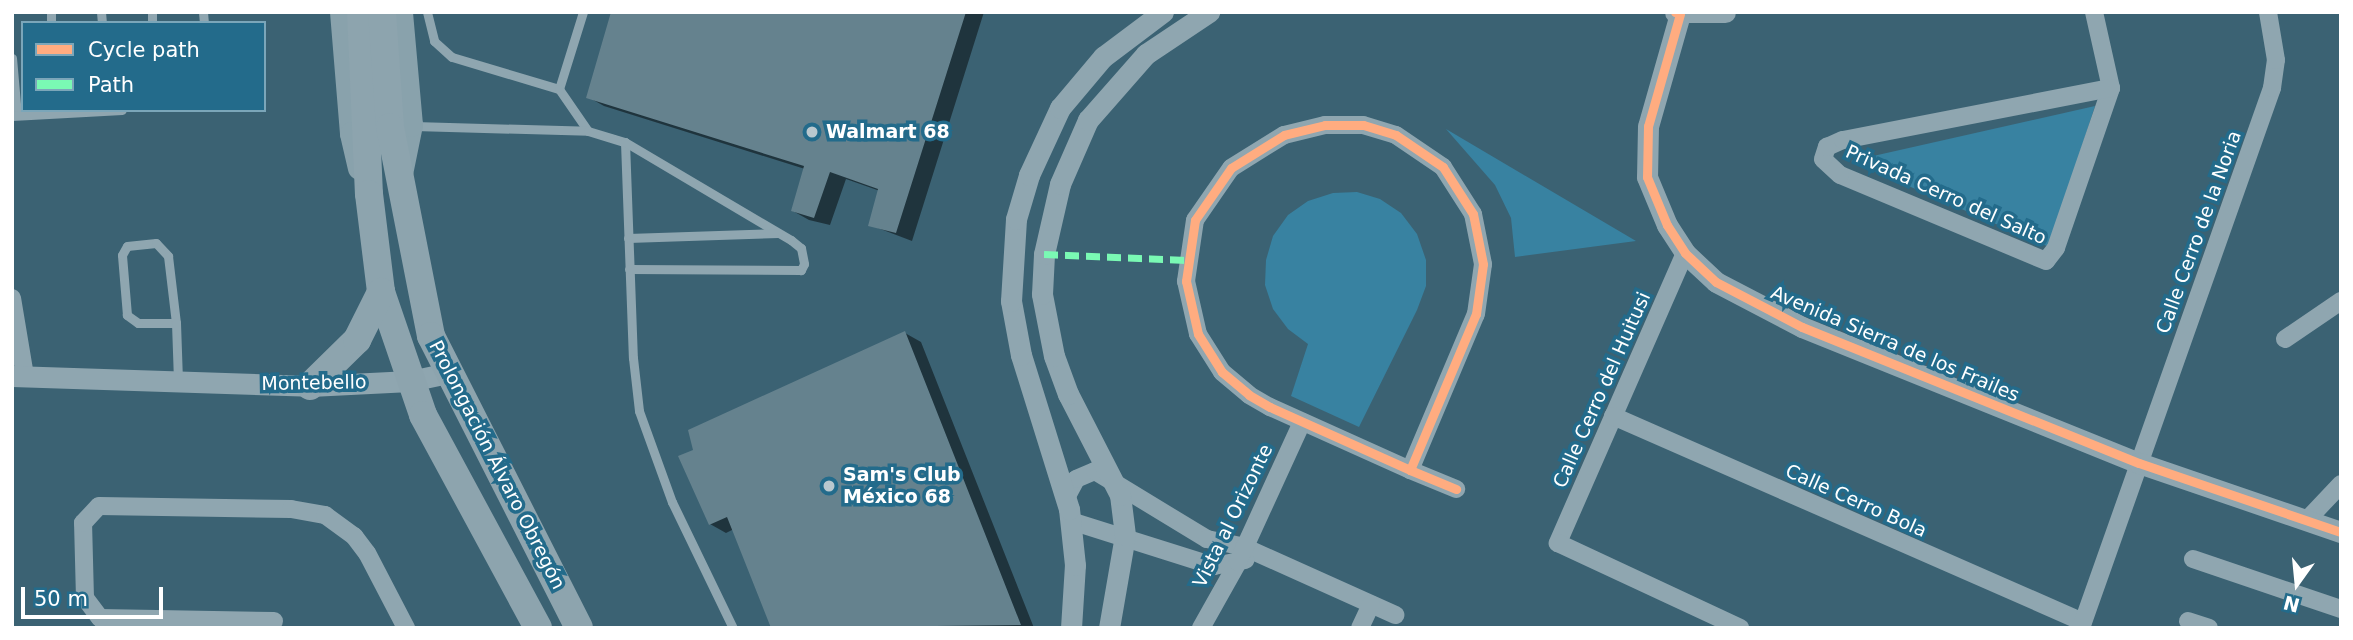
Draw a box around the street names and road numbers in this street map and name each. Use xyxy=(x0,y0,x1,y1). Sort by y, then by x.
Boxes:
street label: Calle Cerro de la Noria xyxy=(2152,128,2246,336)
street label: Privada Cerro del Salto xyxy=(1842,140,2050,250)
street label: Avenida Sierra de los Frailes xyxy=(1767,281,2023,407)
street label: Calle Cerro del Huitusi xyxy=(1548,289,1656,491)
street label: Prolongación Álvaro Obregón xyxy=(424,337,570,593)
street label: Montebello xyxy=(261,371,367,395)
street label: Vista al Orizonte xyxy=(1188,441,1278,591)
street label: Calle Cerro Bola xyxy=(1782,460,1930,542)

